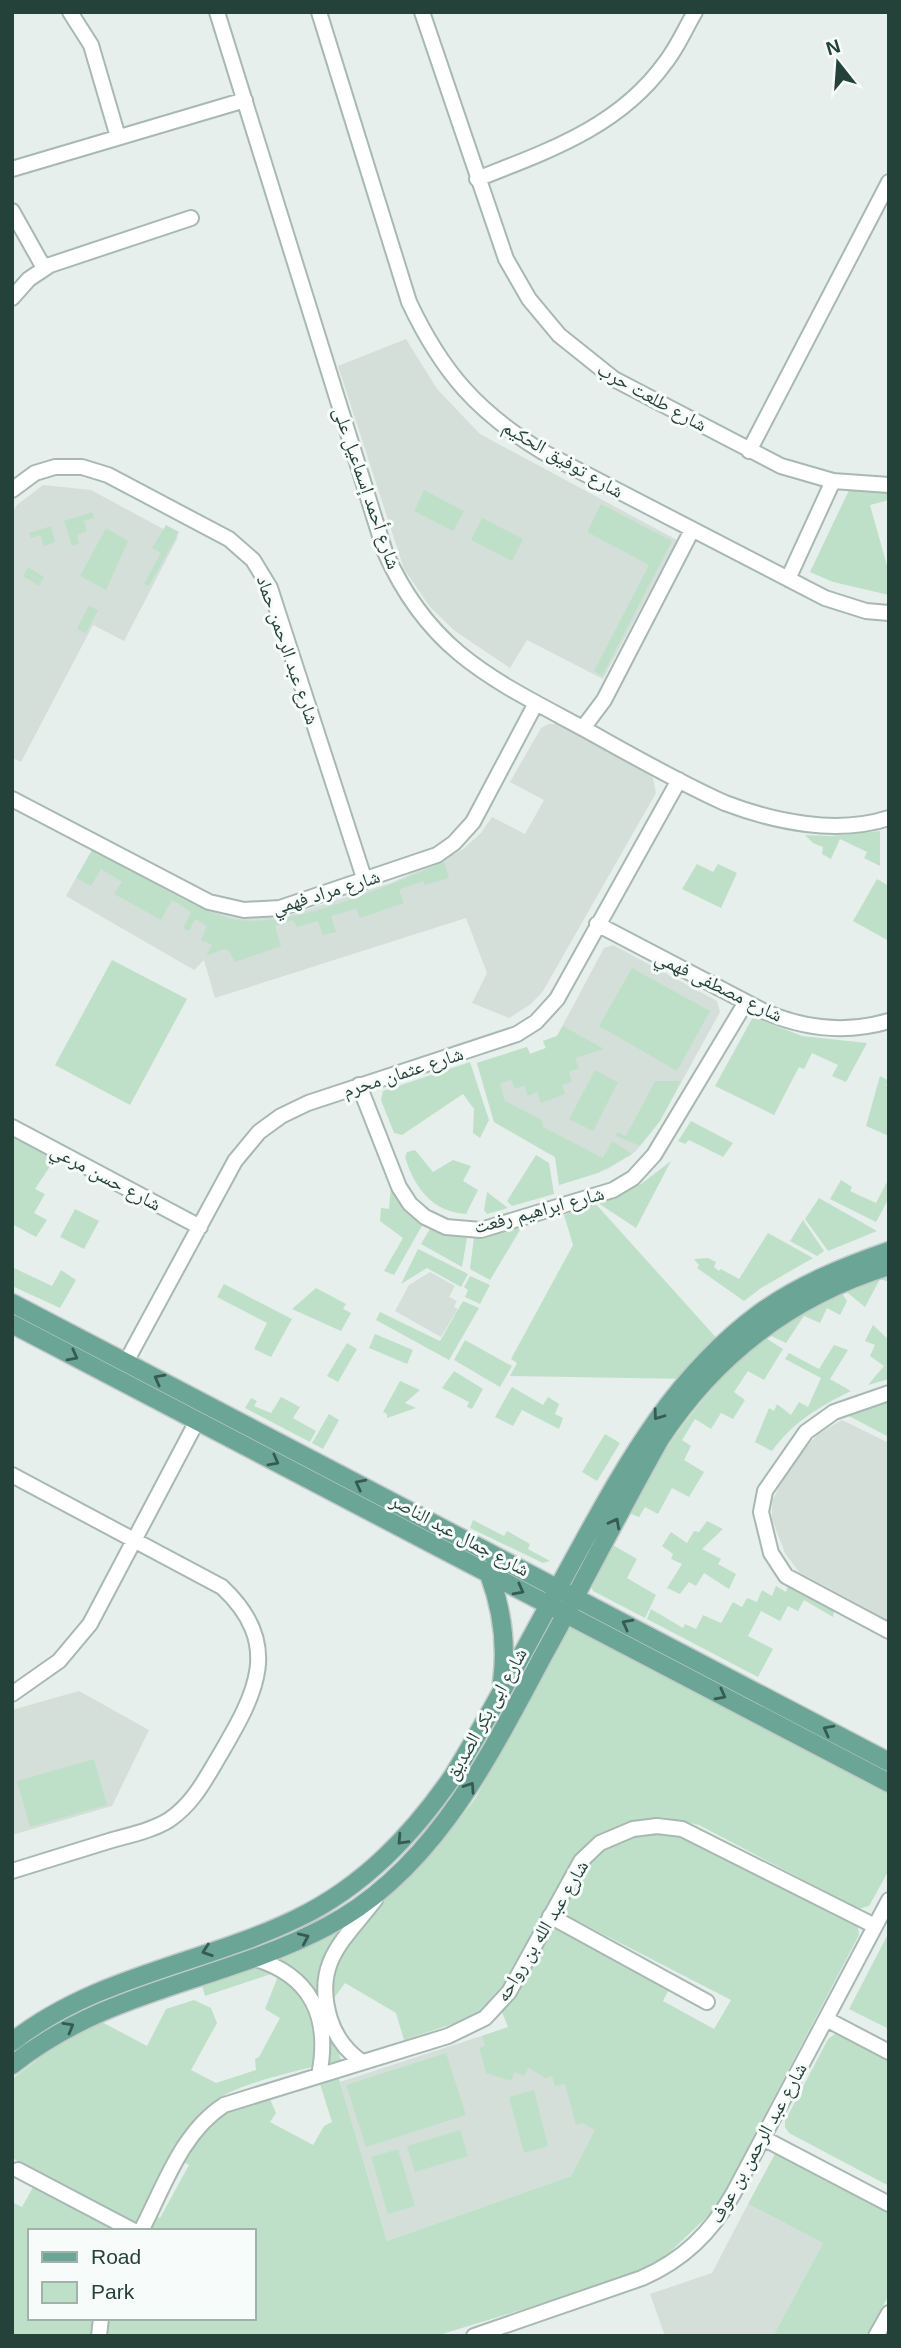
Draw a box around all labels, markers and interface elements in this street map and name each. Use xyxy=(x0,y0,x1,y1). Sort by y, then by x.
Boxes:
north arrow xyxy=(803,28,873,98)
text: N xyxy=(824,35,843,59)
street label: شارع طلعت حرب xyxy=(593,358,710,437)
street label: شارع أحمد إسماعيل على xyxy=(327,404,405,573)
street label: شارع توفيق الحكيم xyxy=(498,416,627,504)
street label: شارع عبد الرحمن حماد xyxy=(252,573,323,727)
street label: شارع مراد فهمي xyxy=(270,866,384,923)
street label: شارع مصطفى فهمي xyxy=(650,946,786,1030)
street label: شارع عثمان محرم xyxy=(340,1043,467,1104)
street label: شارع حسن مرعي xyxy=(45,1139,165,1219)
street label: شارع ابراهيم رفعت xyxy=(472,1183,607,1239)
one-way arrow xyxy=(66,1347,78,1361)
one-way arrow xyxy=(153,1374,166,1388)
one-way arrow xyxy=(654,1408,666,1420)
one-way arrow xyxy=(267,1453,279,1467)
one-way arrow xyxy=(355,1479,367,1493)
street label: شارع جمال عبد الناصر xyxy=(386,1489,533,1581)
one-way arrow xyxy=(606,1518,620,1530)
one-way arrow xyxy=(512,1581,524,1595)
one-way arrow xyxy=(622,1618,634,1632)
street label: شارع ابى بكر الصديق xyxy=(441,1644,532,1784)
one-way arrow xyxy=(714,1687,726,1700)
one-way arrow xyxy=(823,1725,836,1738)
one-way arrow xyxy=(462,1782,475,1795)
one-way arrow xyxy=(398,1832,410,1845)
street label: شارع عبد الله بن رواحه xyxy=(492,1857,593,2006)
one-way arrow xyxy=(297,1932,309,1946)
one-way arrow xyxy=(202,1943,214,1957)
one-way arrow xyxy=(61,2022,74,2035)
street label: شارع عبد الرحمن بن عوف xyxy=(705,2059,812,2227)
legend xyxy=(28,2229,256,2320)
text: Road xyxy=(91,2245,141,2268)
text: Park xyxy=(91,2280,135,2303)

